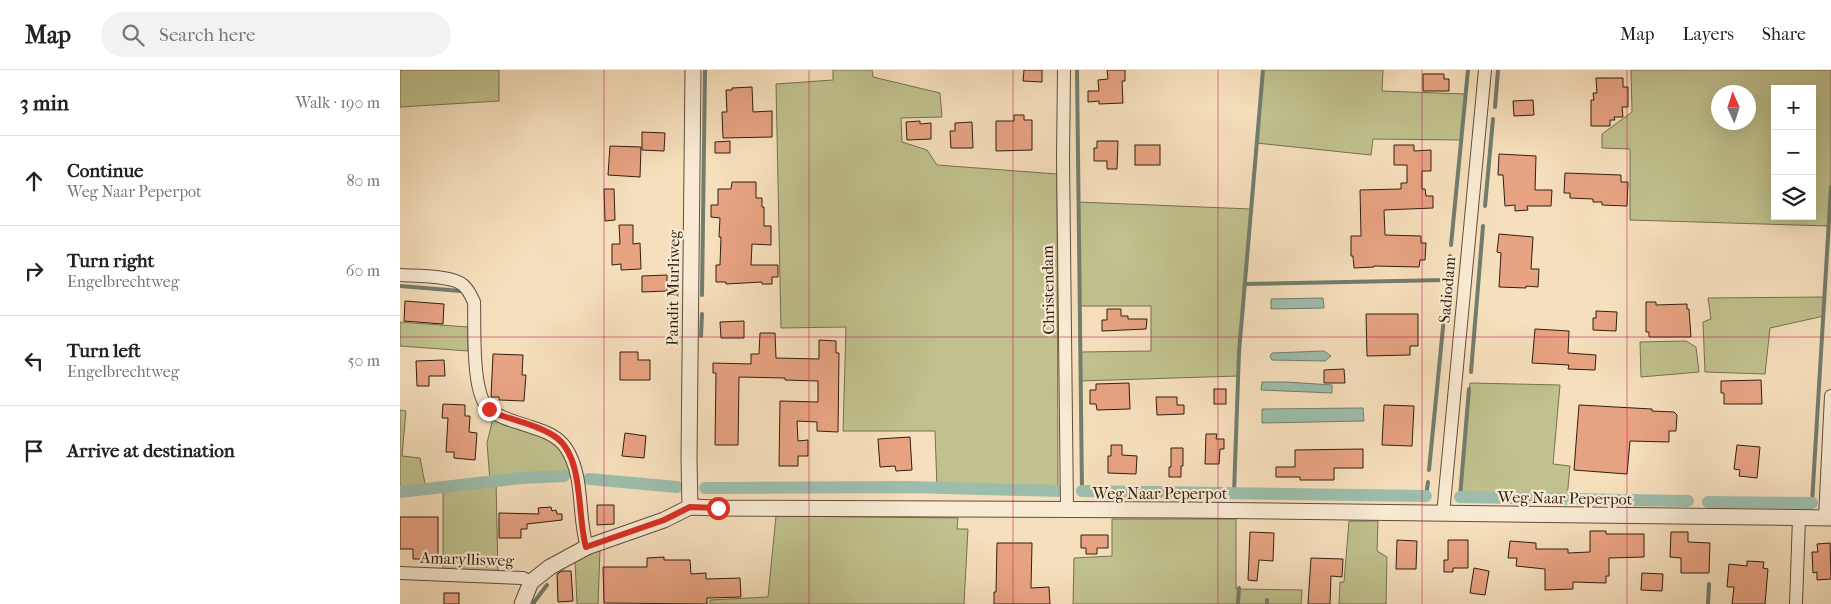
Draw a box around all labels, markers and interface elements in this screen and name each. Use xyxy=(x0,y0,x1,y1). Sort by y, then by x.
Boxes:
search box xyxy=(101,12,451,57)
text: Map xyxy=(25,21,71,49)
icon: search xyxy=(119,21,147,49)
text: Search here xyxy=(159,24,255,46)
text: Map xyxy=(1620,24,1654,45)
text: Layers xyxy=(1682,24,1734,45)
text: Share xyxy=(1762,24,1806,45)
north arrow xyxy=(1711,85,1756,130)
map controls xyxy=(1771,85,1816,220)
button: + xyxy=(1771,85,1816,130)
text: 3 min xyxy=(20,91,69,115)
text: Walk · 190 m xyxy=(296,93,380,112)
button: − xyxy=(1771,130,1816,175)
text: Continue xyxy=(67,160,143,182)
icon: ahead xyxy=(20,167,48,195)
text: 80 m xyxy=(346,171,380,190)
button: layers xyxy=(1771,175,1816,220)
text: Weg Naar Peperpot xyxy=(67,182,202,201)
street label: Pandit Murliweg xyxy=(662,229,684,346)
street label: Christendam xyxy=(1038,244,1058,335)
text: Turn right xyxy=(67,250,154,272)
street label: Sadiodam xyxy=(1435,255,1459,324)
icon: right xyxy=(20,257,48,285)
text: 60 m xyxy=(346,261,380,280)
text: Engelbrechtweg xyxy=(67,272,179,291)
text: Turn left xyxy=(67,340,141,362)
icon: left xyxy=(20,347,48,375)
text: 50 m xyxy=(348,351,380,370)
text: Engelbrechtweg xyxy=(67,362,179,381)
route end xyxy=(478,398,501,421)
icon: arrive xyxy=(20,437,48,465)
text: Arrive at destination xyxy=(67,440,235,462)
street label: Weg Naar Peperpot xyxy=(1092,484,1228,503)
street label: Weg Naar Peperpot xyxy=(1496,487,1633,509)
route start xyxy=(707,497,730,520)
street label: Amaryllisweg xyxy=(419,548,515,570)

